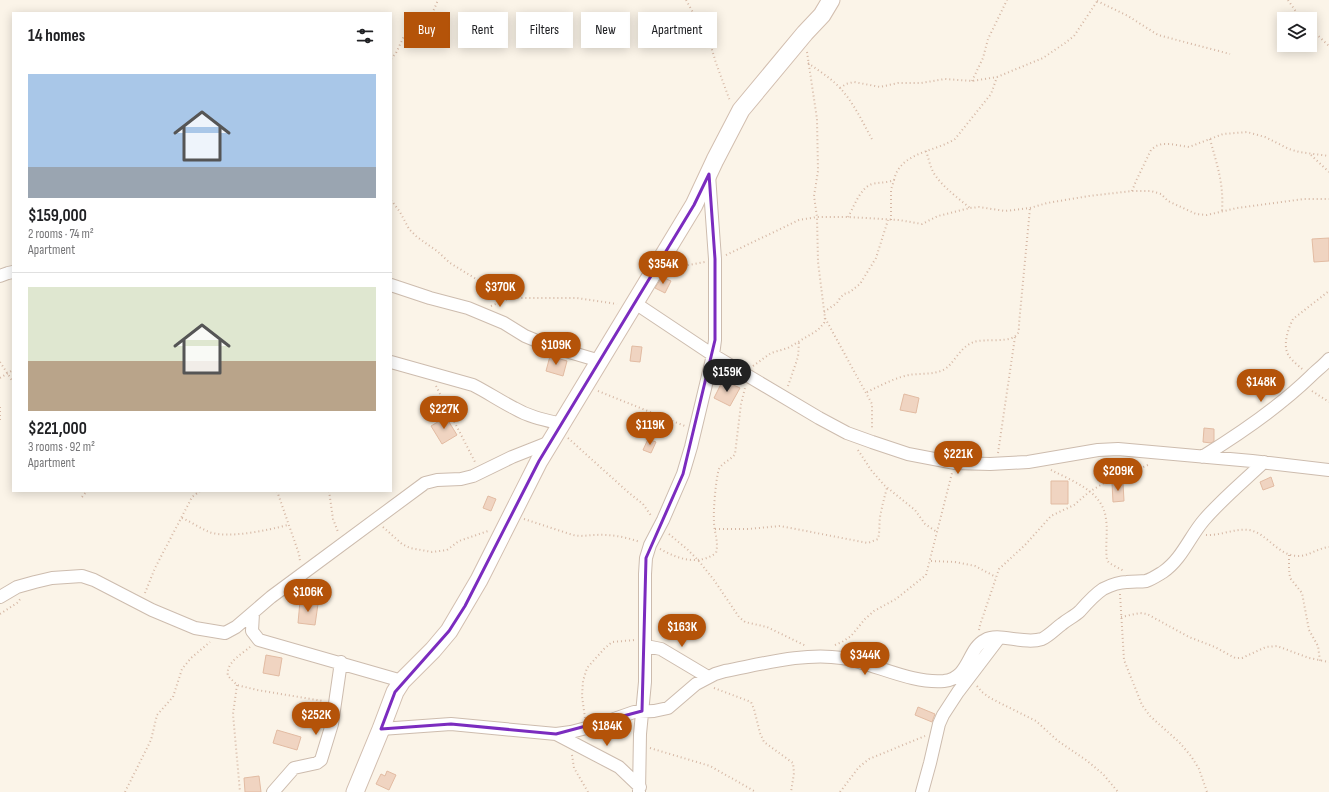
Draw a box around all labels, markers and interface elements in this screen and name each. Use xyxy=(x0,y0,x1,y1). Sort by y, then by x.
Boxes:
chip: Buy xyxy=(404,12,450,48)
chip: Rent xyxy=(458,12,508,48)
chip: Filters xyxy=(516,12,573,48)
chip: New xyxy=(581,12,630,48)
chip: Apartment xyxy=(638,12,717,48)
map controls xyxy=(1277,12,1317,52)
button: layers xyxy=(1277,12,1317,52)
icon: filters xyxy=(354,25,376,47)
text: 14 homes xyxy=(28,26,85,46)
icon: home xyxy=(166,100,238,172)
text: $159,000 xyxy=(28,206,87,226)
text: 2 rooms · 74 m² xyxy=(28,226,94,242)
text: Apartment xyxy=(28,242,75,258)
pin: $354K xyxy=(635,251,691,285)
text: $354K xyxy=(648,256,678,272)
pin: $370K xyxy=(472,274,528,308)
text: $370K xyxy=(485,279,515,295)
icon: home xyxy=(166,313,238,385)
pin: $109K xyxy=(528,332,584,366)
text: $109K xyxy=(541,337,571,353)
pin: $159K xyxy=(699,359,755,393)
text: $159K xyxy=(712,364,742,380)
pin: $148K xyxy=(1233,369,1289,403)
text: $148K xyxy=(1246,374,1276,390)
pin: $227K xyxy=(416,396,472,430)
text: $227K xyxy=(429,401,459,417)
pin: $119K xyxy=(622,412,678,446)
text: $119K xyxy=(635,417,665,433)
text: $221,000 xyxy=(28,419,87,439)
text: 3 rooms · 92 m² xyxy=(28,439,95,455)
pin: $221K xyxy=(930,441,986,475)
text: $221K xyxy=(943,446,973,462)
text: Apartment xyxy=(28,455,75,471)
pin: $209K xyxy=(1090,458,1146,492)
text: $209K xyxy=(1102,463,1134,479)
pin: $106K xyxy=(280,579,336,613)
text: $106K xyxy=(293,584,323,600)
pin: $163K xyxy=(654,614,710,648)
text: $163K xyxy=(667,619,697,635)
pin: $344K xyxy=(837,642,893,676)
text: $344K xyxy=(849,647,881,663)
pin: $252K xyxy=(288,702,344,736)
text: $252K xyxy=(301,707,331,723)
pin: $184K xyxy=(579,713,635,747)
text: $184K xyxy=(592,718,622,734)

